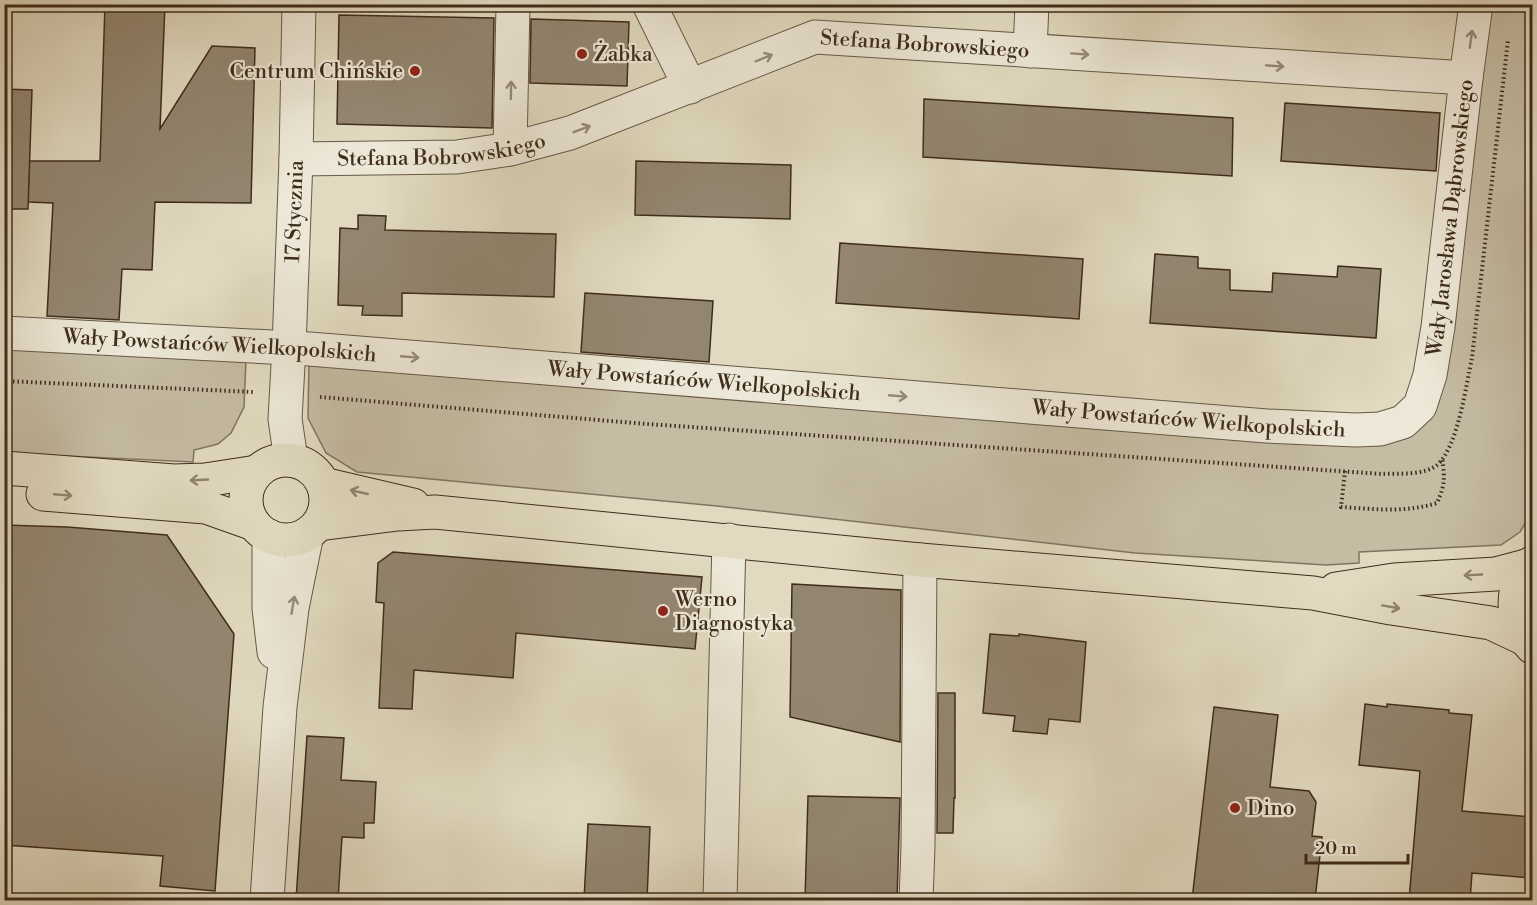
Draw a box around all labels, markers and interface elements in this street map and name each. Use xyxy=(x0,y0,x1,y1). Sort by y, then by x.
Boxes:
street label: Stefana Bobrowskiego xyxy=(819,25,1030,64)
one-way arrow xyxy=(1466,30,1477,50)
place label: Żabka xyxy=(594,40,653,68)
marker: Żabka xyxy=(575,47,589,61)
one-way arrow xyxy=(1070,49,1090,60)
one-way arrow xyxy=(754,52,772,63)
place label: Centrum Chińskie xyxy=(230,59,403,85)
one-way arrow xyxy=(1264,61,1284,72)
marker: Centrum Chińskie xyxy=(408,64,422,78)
street label: Wały Jarosława Dąbrowskiego xyxy=(1421,78,1480,360)
one-way arrow xyxy=(505,81,517,101)
one-way arrow xyxy=(572,122,591,133)
street label: Stefana Bobrowskiego xyxy=(337,128,549,172)
street label: 17 Stycznia xyxy=(280,159,310,264)
street label: Wały Powstańców Wielkopolskich xyxy=(61,324,378,368)
one-way arrow xyxy=(400,352,420,363)
street label: Wały Powstańców Wielkopolskich xyxy=(546,356,862,407)
one-way arrow xyxy=(887,391,907,402)
street label: Wały Powstańców Wielkopolskich xyxy=(1030,395,1347,444)
one-way arrow xyxy=(190,475,210,486)
one-way arrow xyxy=(349,486,369,497)
one-way arrow xyxy=(52,490,72,501)
one-way arrow xyxy=(1464,570,1484,581)
place label: Werno Diagnostyka xyxy=(674,587,794,637)
one-way arrow xyxy=(288,596,299,615)
one-way arrow xyxy=(1380,602,1400,613)
marker: Werno Diagnostyka xyxy=(656,604,670,618)
place label: Dino xyxy=(1247,796,1295,822)
marker: Dino xyxy=(1228,801,1242,815)
scale bar xyxy=(1306,827,1408,865)
text: 20 m xyxy=(1315,837,1357,860)

